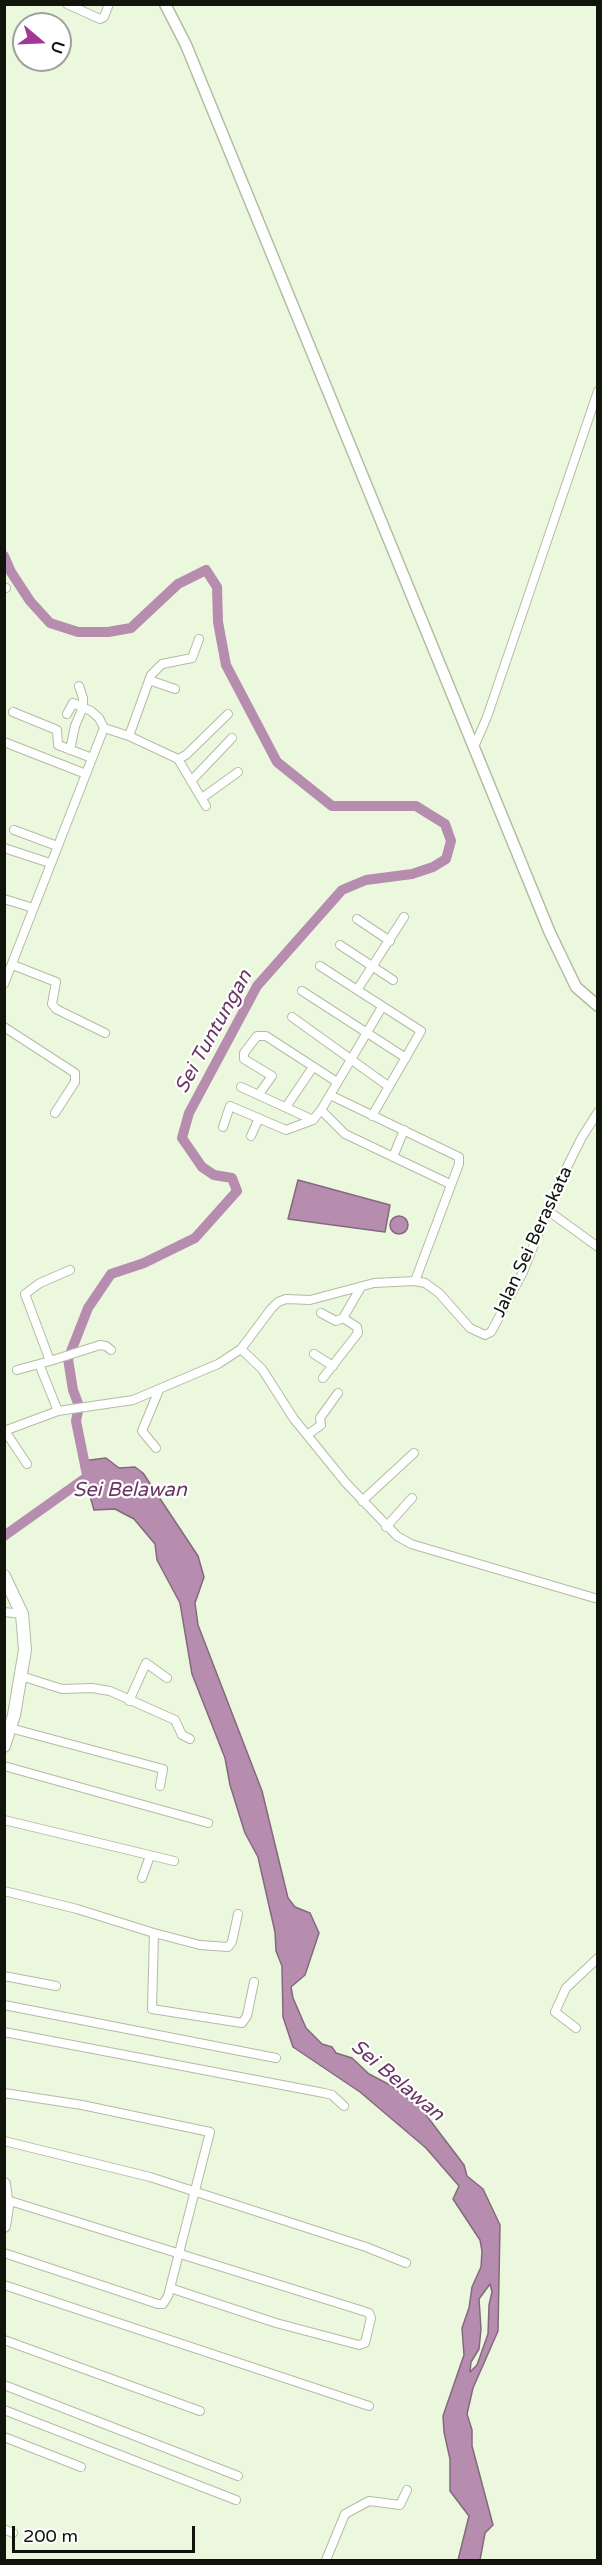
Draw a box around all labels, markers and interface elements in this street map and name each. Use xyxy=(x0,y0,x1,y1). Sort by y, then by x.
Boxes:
north arrow xyxy=(12,12,72,72)
text: U xyxy=(46,38,69,56)
water label: Sei Tuntungan xyxy=(170,966,258,1098)
street label: Jalan Sei Beraskata xyxy=(489,1163,577,1321)
water label: Sei Belawan xyxy=(73,1479,187,1503)
water label: Sei Belawan xyxy=(346,2035,448,2127)
scale bar xyxy=(15,2514,198,2552)
text: 200 m xyxy=(23,2525,78,2547)

